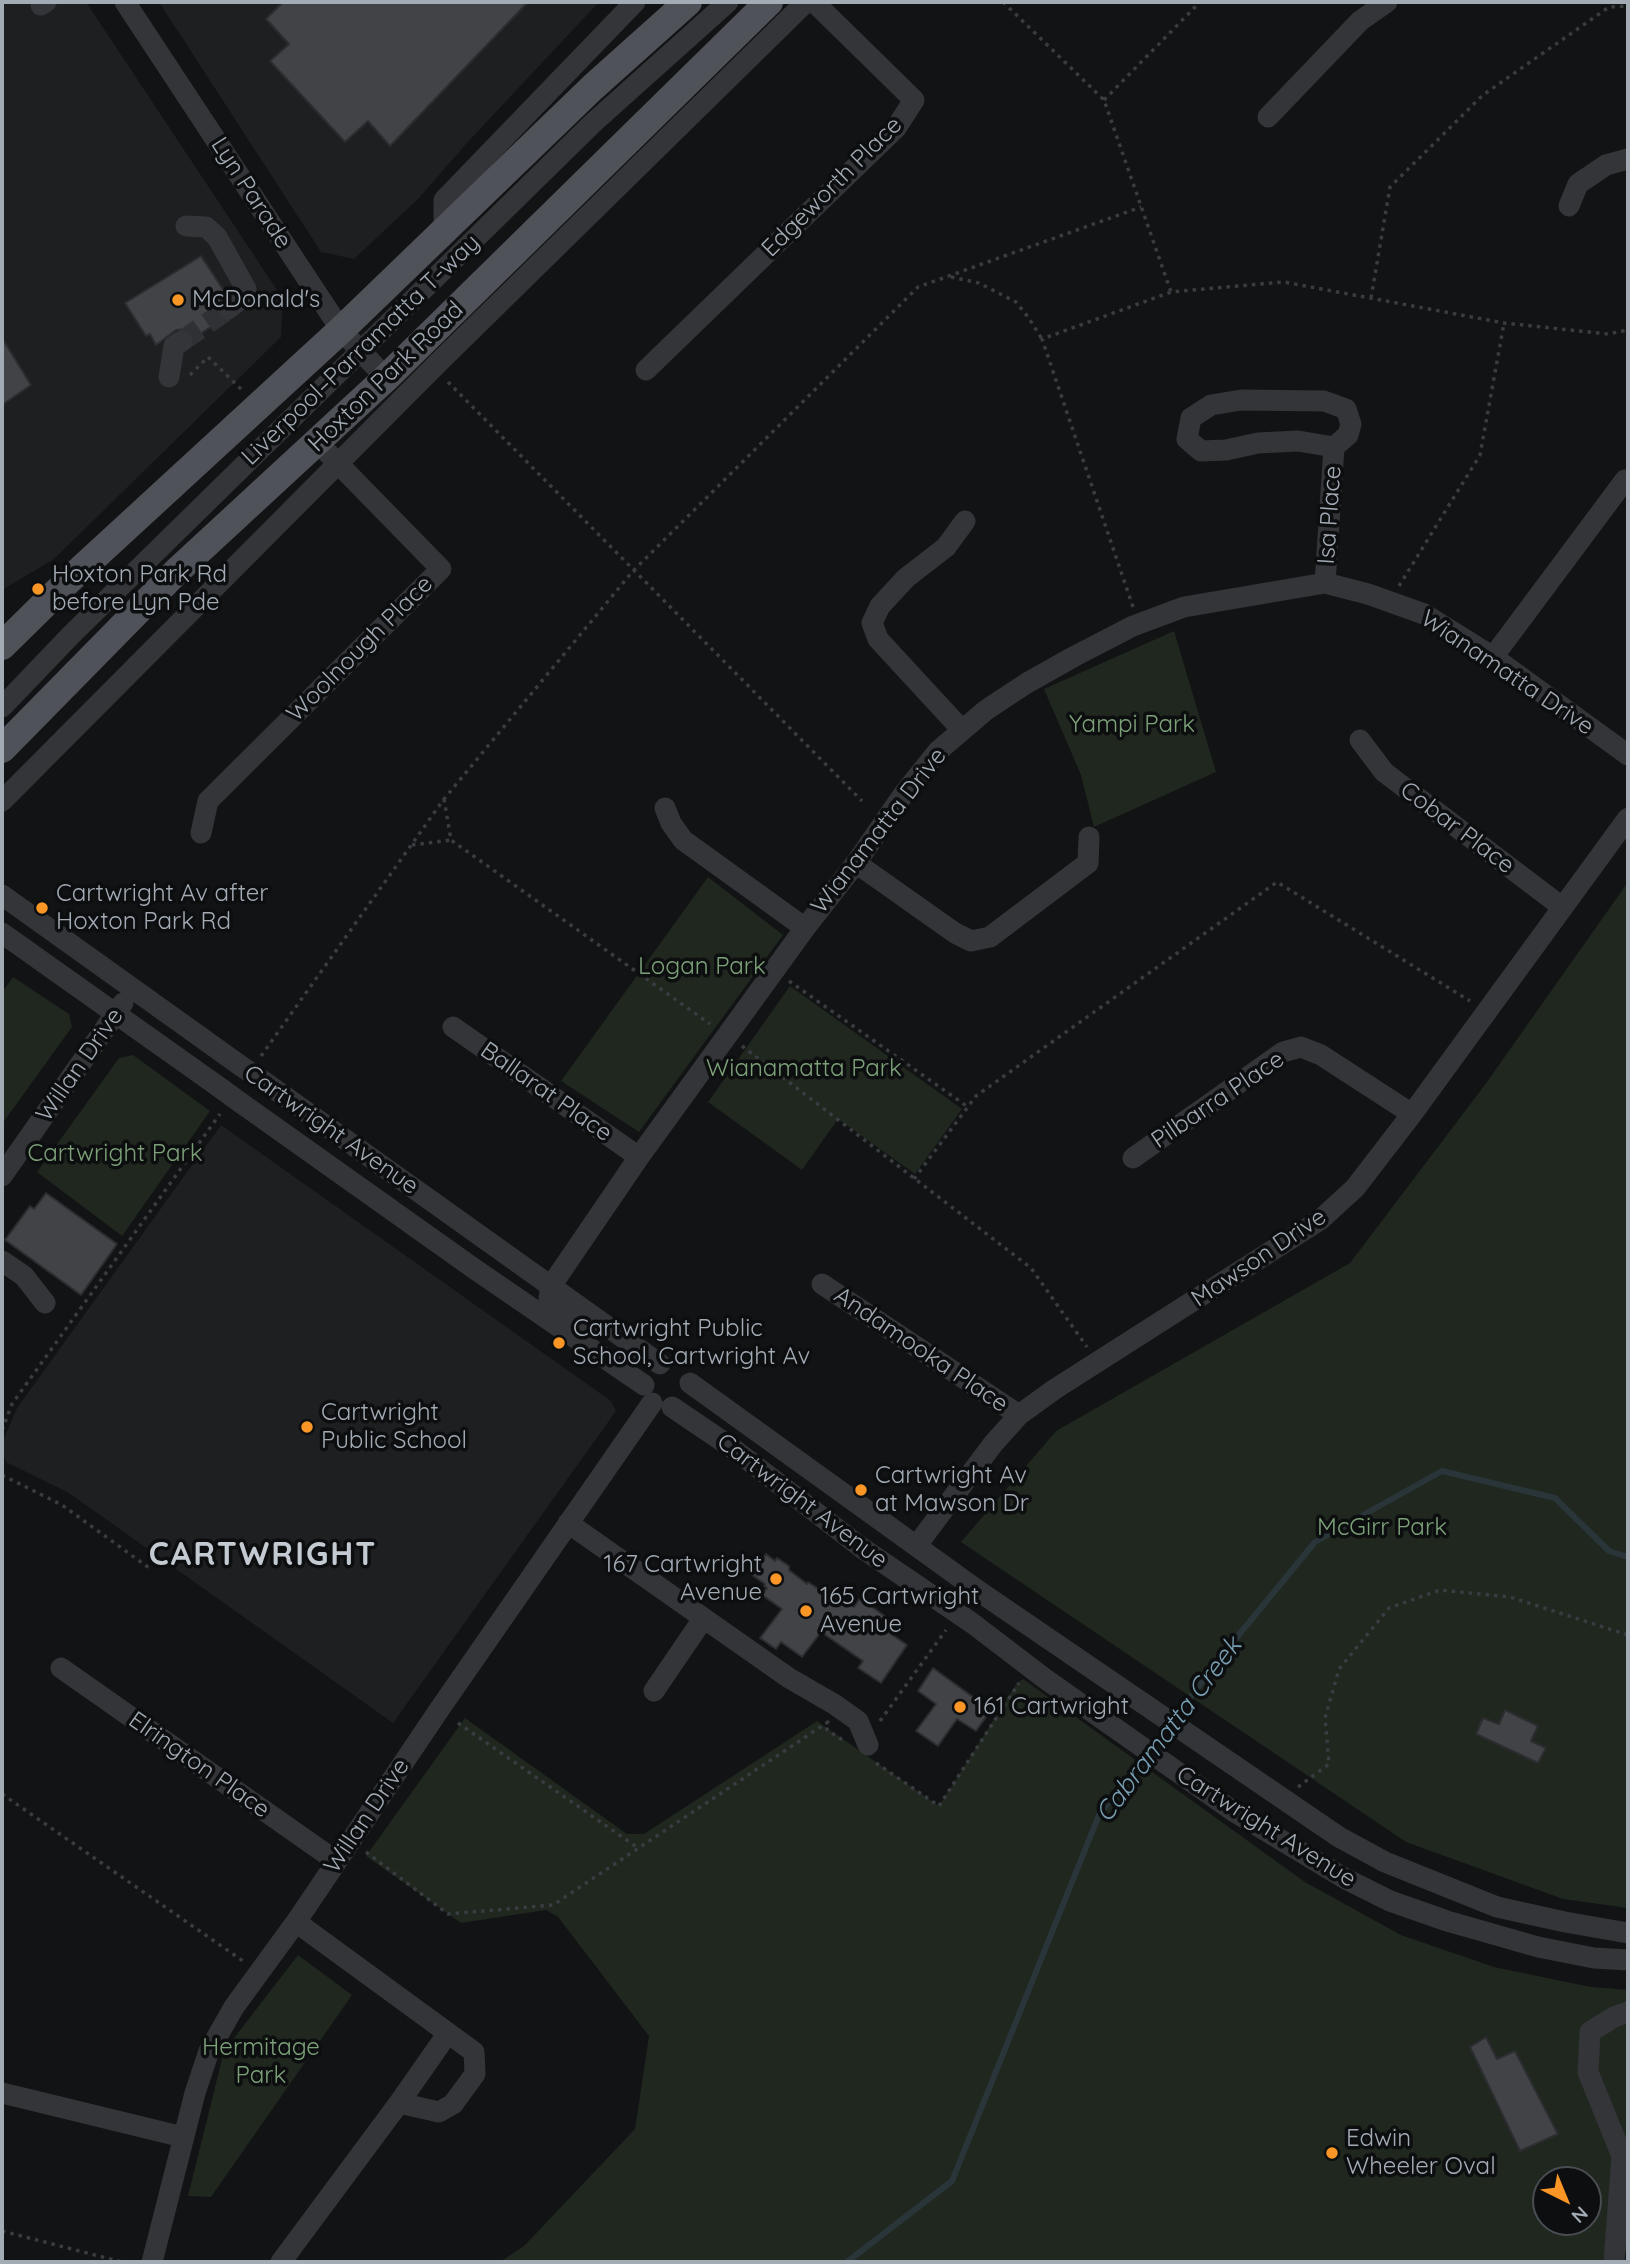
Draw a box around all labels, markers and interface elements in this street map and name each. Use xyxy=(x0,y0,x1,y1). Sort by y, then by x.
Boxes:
street label: Edgeworth Place xyxy=(756,111,908,263)
street label: Lyn Parade xyxy=(204,132,298,254)
street label: Liverpool–Parramatta T-way xyxy=(236,228,486,472)
place label: McDonald's xyxy=(192,286,320,314)
marker: McDonald's xyxy=(170,292,186,308)
street label: Hoxton Park Road xyxy=(303,296,469,458)
street label: Isa Place xyxy=(1312,465,1348,565)
place label: Hoxton Park Rd before Lyn Pde xyxy=(52,561,227,617)
street label: Woolnough Place xyxy=(281,570,439,728)
marker: Hoxton Park Rd before Lyn Pde xyxy=(30,581,46,597)
street label: Wianamatta Drive xyxy=(1415,604,1599,742)
park label: Yampi Park xyxy=(1069,711,1195,739)
street label: Wianamatta Drive xyxy=(805,742,953,920)
street label: Cobar Place xyxy=(1394,776,1520,880)
place label: Cartwright Av after Hoxton Park Rd xyxy=(56,880,268,936)
marker: Cartwright Av after Hoxton Park Rd xyxy=(34,900,50,916)
park label: Logan Park xyxy=(638,953,766,981)
street label: Willan Drive xyxy=(30,1003,130,1127)
street label: Ballarat Place xyxy=(475,1036,617,1148)
street label: Pilbarra Place xyxy=(1146,1045,1290,1155)
park label: Wianamatta Park xyxy=(706,1055,902,1083)
street label: Cartwright Avenue xyxy=(238,1059,424,1201)
park label: Cartwright Park xyxy=(27,1140,203,1168)
street label: Mawson Drive xyxy=(1186,1202,1332,1314)
street label: Andamooka Place xyxy=(829,1281,1013,1419)
place label: Cartwright Public School, Cartwright Av xyxy=(573,1315,810,1371)
marker: Cartwright Public School, Cartwright Av xyxy=(551,1335,567,1351)
place label: Cartwright Public School xyxy=(321,1399,467,1455)
marker: Cartwright Public School xyxy=(299,1419,315,1435)
street label: Cartwright Avenue xyxy=(711,1427,893,1575)
place label: Cartwright Av at Mawson Dr xyxy=(875,1462,1029,1518)
marker: Cartwright Av at Mawson Dr xyxy=(853,1482,869,1498)
park label: McGirr Park xyxy=(1317,1514,1447,1542)
district label: CARTWRIGHT xyxy=(150,1536,376,1574)
place label: 167 Cartwright Avenue xyxy=(604,1551,762,1607)
marker: 167 Cartwright Avenue xyxy=(768,1571,784,1587)
place label: 165 Cartwright Avenue xyxy=(820,1583,979,1639)
marker: 165 Cartwright Avenue xyxy=(798,1603,814,1619)
water label: Cabramatta Creek xyxy=(1089,1631,1249,1829)
place label: 161 Cartwright xyxy=(974,1693,1129,1721)
marker: 161 Cartwright xyxy=(952,1699,968,1715)
street label: Elrington Place xyxy=(123,1706,275,1824)
street label: Willan Drive xyxy=(318,1753,416,1879)
street label: Cartwright Avenue xyxy=(1171,1760,1361,1894)
park label: Hermitage Park xyxy=(202,2034,320,2090)
place label: Edwin Wheeler Oval xyxy=(1346,2125,1496,2181)
marker: Edwin Wheeler Oval xyxy=(1324,2145,1340,2161)
north arrow xyxy=(1532,2166,1602,2236)
text: N xyxy=(1567,2201,1593,2228)

